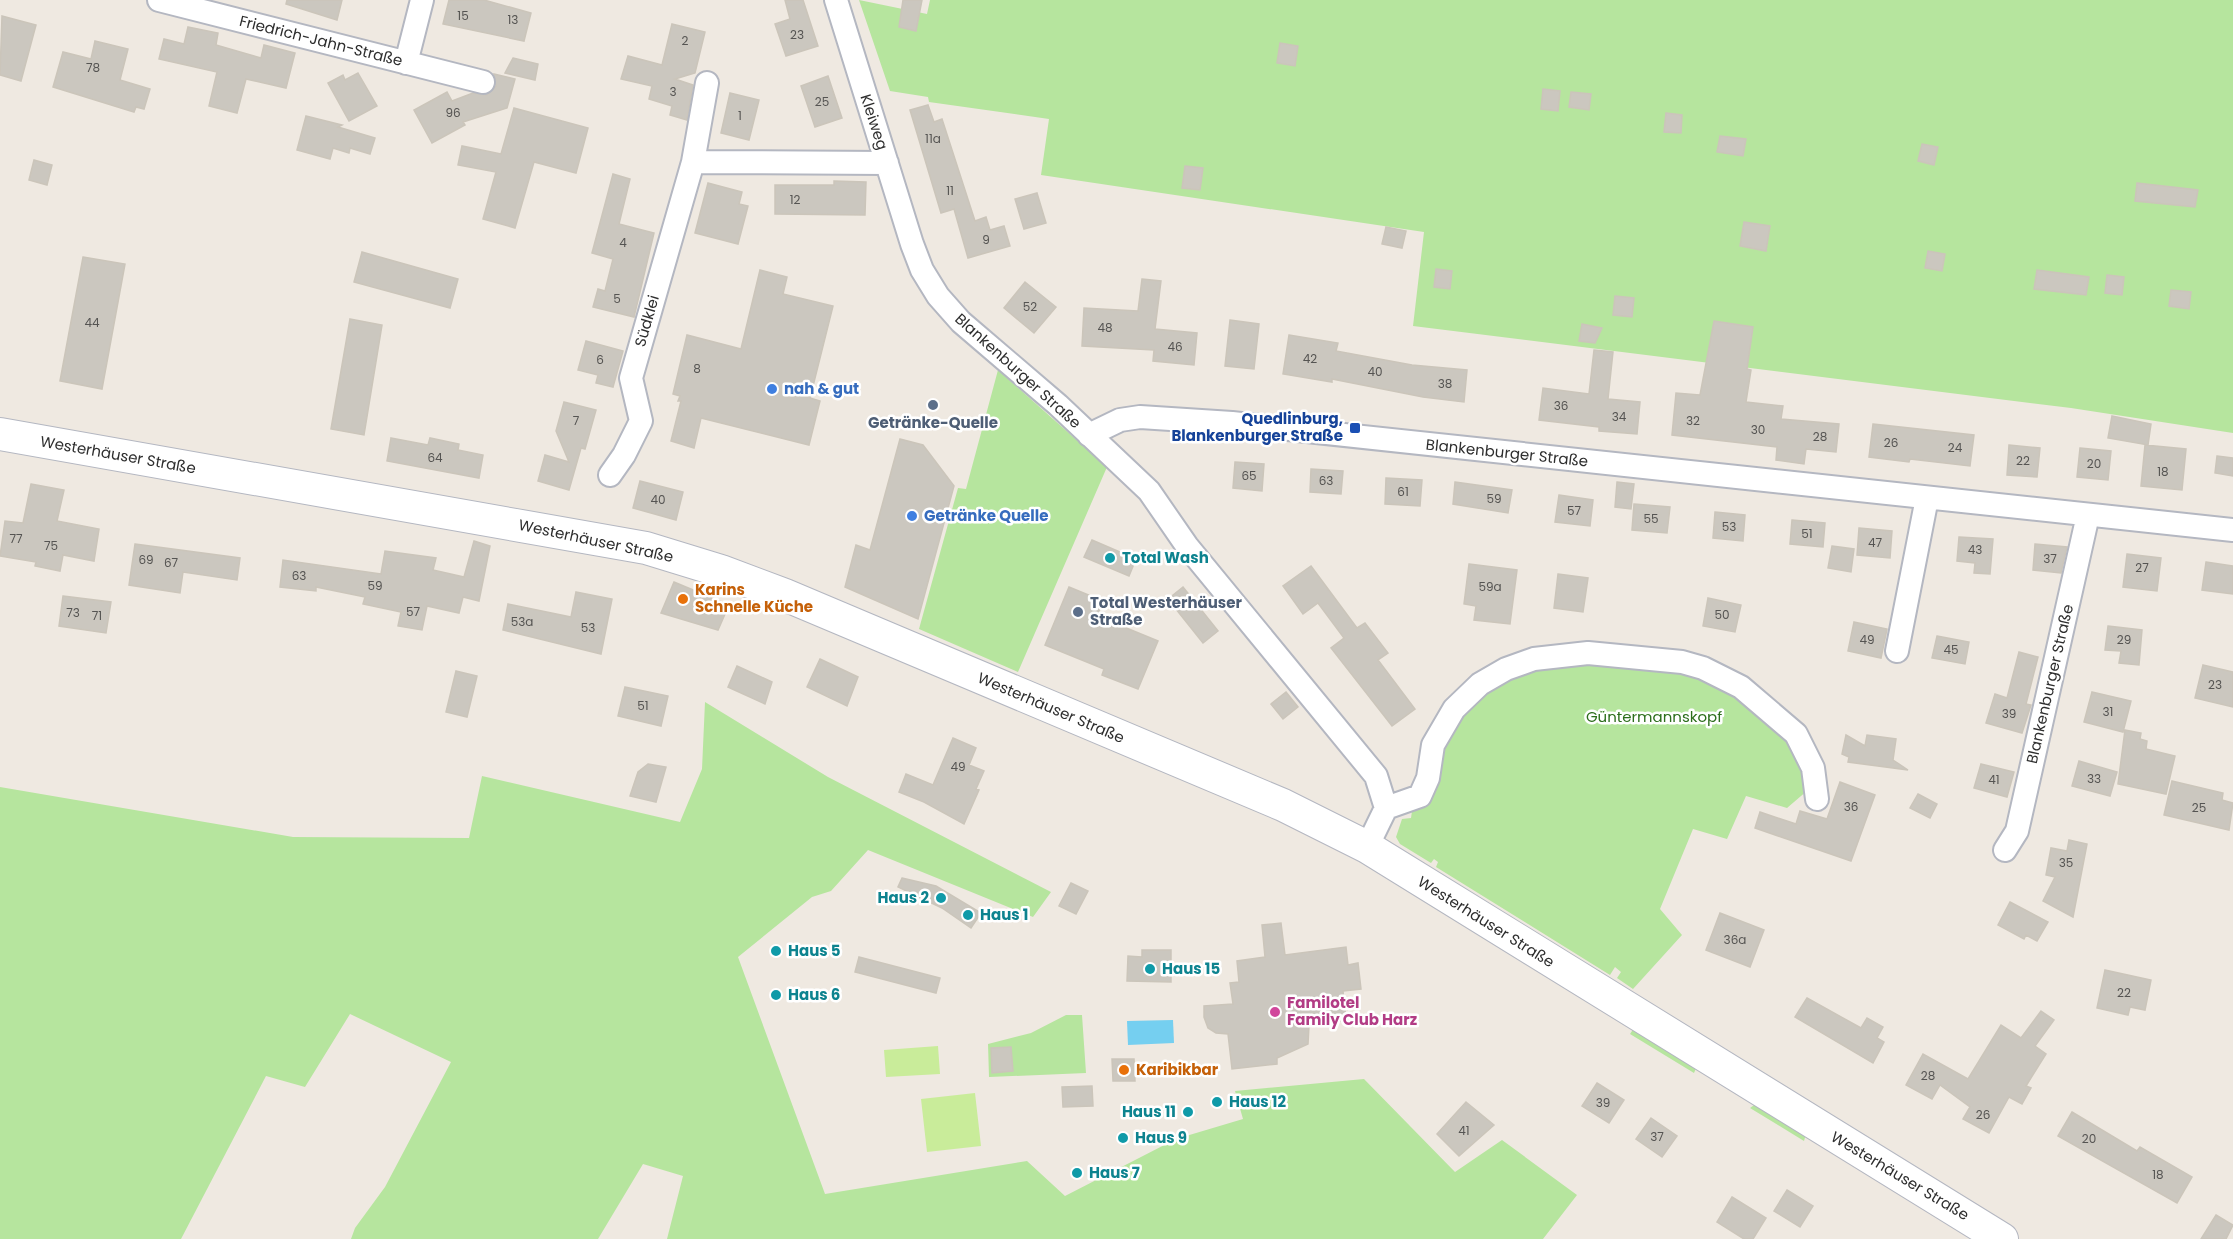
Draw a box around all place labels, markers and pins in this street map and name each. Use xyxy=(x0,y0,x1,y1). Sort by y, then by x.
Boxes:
place label: nah & gut xyxy=(784,378,859,399)
marker: nah & gut xyxy=(765,382,779,396)
marker: Getränke-Quelle xyxy=(926,398,940,412)
place label: Quedlinburg, Blankenburger Straße xyxy=(1171,408,1343,446)
place label: Getränke-Quelle xyxy=(868,412,998,433)
marker: Quedlinburg, Blankenburger Straße xyxy=(1348,421,1362,435)
place label: Getränke Quelle xyxy=(924,505,1048,526)
marker: Getränke Quelle xyxy=(905,509,919,523)
place label: Total Wash xyxy=(1122,547,1209,568)
marker: Total Wash xyxy=(1103,551,1117,565)
place label: Karins Schnelle Küche xyxy=(695,579,813,617)
marker: Karins Schnelle Küche xyxy=(676,592,690,606)
place label: Total Westerhäuser Straße xyxy=(1090,592,1242,630)
marker: Total Westerhäuser Straße xyxy=(1071,605,1085,619)
place label: Haus 2 xyxy=(878,887,929,908)
marker: Haus 2 xyxy=(934,891,948,905)
place label: Haus 1 xyxy=(980,904,1028,925)
marker: Haus 1 xyxy=(961,908,975,922)
place label: Haus 5 xyxy=(788,940,841,961)
marker: Haus 5 xyxy=(769,944,783,958)
place label: Haus 15 xyxy=(1162,958,1220,979)
marker: Haus 15 xyxy=(1143,962,1157,976)
place label: Haus 6 xyxy=(788,984,840,1005)
marker: Haus 6 xyxy=(769,988,783,1002)
place label: Familotel Family Club Harz xyxy=(1287,992,1417,1030)
marker: Familotel Family Club Harz xyxy=(1268,1005,1282,1019)
place label: Karibikbar xyxy=(1136,1059,1219,1080)
marker: Karibikbar xyxy=(1117,1063,1131,1077)
place label: Haus 12 xyxy=(1229,1091,1286,1112)
marker: Haus 12 xyxy=(1210,1095,1224,1109)
place label: Haus 11 xyxy=(1122,1101,1176,1122)
marker: Haus 11 xyxy=(1181,1105,1195,1119)
place label: Haus 9 xyxy=(1135,1127,1187,1148)
marker: Haus 9 xyxy=(1116,1131,1130,1145)
place label: Haus 7 xyxy=(1089,1162,1140,1183)
marker: Haus 7 xyxy=(1070,1166,1084,1180)

